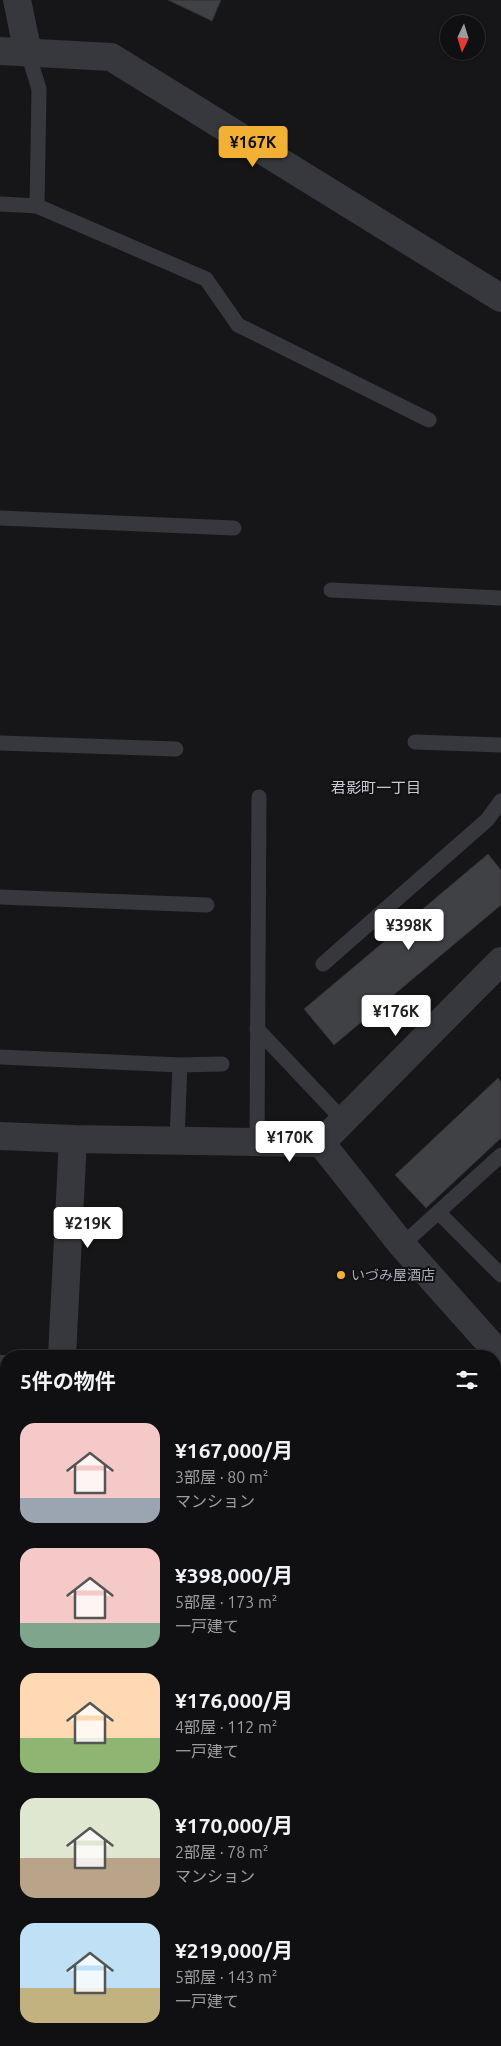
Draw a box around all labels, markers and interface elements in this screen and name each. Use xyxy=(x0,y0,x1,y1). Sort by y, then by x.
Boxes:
north arrow xyxy=(440,15,485,60)
map controls xyxy=(440,15,485,60)
pin: ¥167K xyxy=(218,126,288,168)
text: ¥167K xyxy=(230,133,276,151)
district label: 君影町一丁目 xyxy=(331,779,421,796)
pin: ¥398K xyxy=(374,908,444,951)
text: ¥398K xyxy=(386,916,432,934)
pin: ¥176K xyxy=(361,994,431,1037)
text: ¥176K xyxy=(373,1002,419,1020)
pin: ¥170K xyxy=(255,1120,325,1163)
text: ¥170K xyxy=(267,1128,313,1146)
pin: ¥219K xyxy=(53,1206,123,1249)
text: ¥219K xyxy=(65,1214,111,1232)
place label: いづみ屋酒店 xyxy=(351,1267,435,1283)
marker: いづみ屋酒店 xyxy=(335,1269,347,1281)
icon: filters xyxy=(453,1366,481,1394)
text: 5件の物件 xyxy=(20,1369,116,1393)
text: ¥167,000/月 xyxy=(175,1438,293,1462)
icon: home xyxy=(60,1443,120,1503)
text: 3部屋 · 80 m² xyxy=(175,1468,269,1486)
text: マンション xyxy=(175,1492,255,1510)
text: ¥398,000/月 xyxy=(175,1563,293,1587)
icon: home xyxy=(60,1568,120,1628)
text: 5部屋 · 173 m² xyxy=(175,1593,278,1611)
text: 一戸建て xyxy=(175,1617,239,1635)
text: ¥176,000/月 xyxy=(175,1688,293,1712)
icon: home xyxy=(60,1693,120,1753)
text: 4部屋 · 112 m² xyxy=(175,1718,278,1736)
text: 一戸建て xyxy=(175,1742,239,1760)
text: ¥170,000/月 xyxy=(175,1813,293,1837)
icon: home xyxy=(60,1818,120,1878)
text: 2部屋 · 78 m² xyxy=(175,1843,269,1861)
text: マンション xyxy=(175,1867,255,1885)
text: ¥219,000/月 xyxy=(175,1938,293,1962)
icon: home xyxy=(60,1943,120,2003)
text: 5部屋 · 143 m² xyxy=(175,1968,278,1986)
text: 一戸建て xyxy=(175,1992,239,2010)

